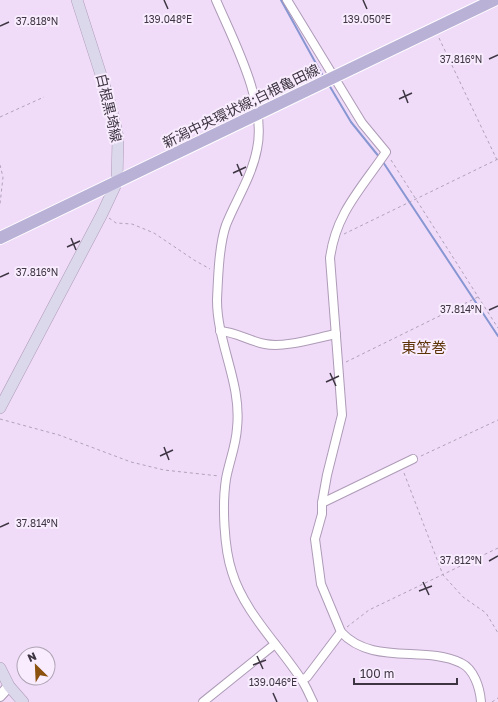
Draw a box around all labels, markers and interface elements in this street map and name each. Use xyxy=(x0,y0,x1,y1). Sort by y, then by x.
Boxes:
text: 139.048°E xyxy=(144,13,192,25)
text: 139.050°E xyxy=(343,13,391,25)
text: 37.818°N xyxy=(16,15,58,27)
text: 37.816°N xyxy=(440,53,482,65)
street label: 新潟中央環状線;白根亀田線 xyxy=(160,60,322,151)
street label: 白根黒埼線 xyxy=(93,72,126,144)
text: 37.816°N xyxy=(16,266,58,278)
text: 37.814°N xyxy=(440,303,482,315)
district label: 東笠巻 xyxy=(401,338,447,356)
text: 37.814°N xyxy=(16,517,58,529)
text: 37.812°N xyxy=(440,554,482,566)
north arrow xyxy=(16,646,56,686)
text: N xyxy=(25,649,38,664)
scale bar xyxy=(354,660,457,686)
text: 100 m xyxy=(360,666,394,681)
text: 139.046°E xyxy=(249,676,297,688)

